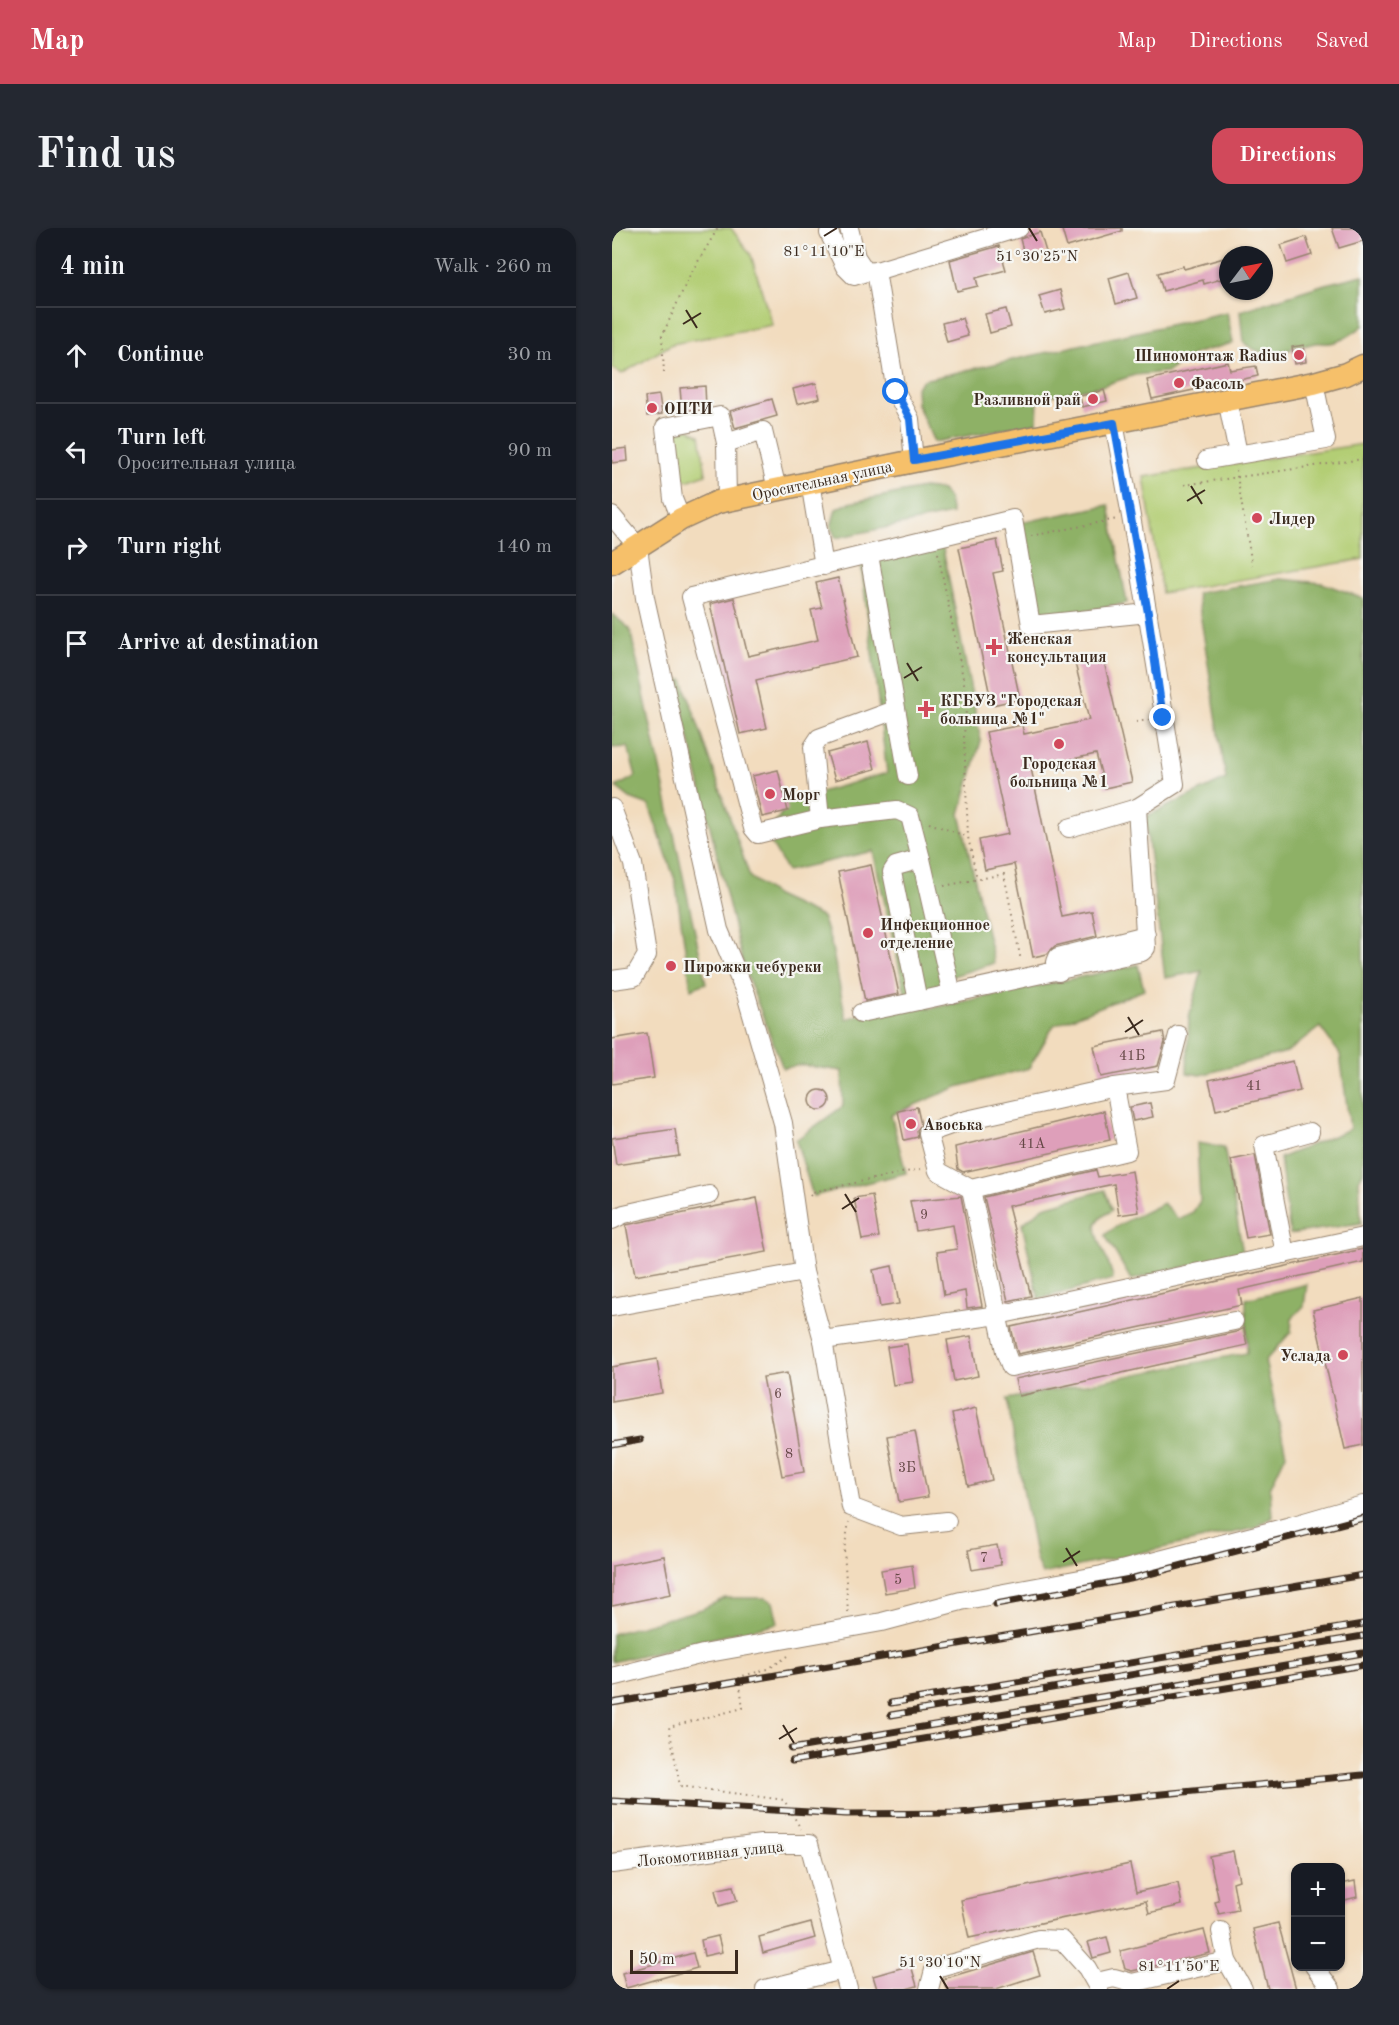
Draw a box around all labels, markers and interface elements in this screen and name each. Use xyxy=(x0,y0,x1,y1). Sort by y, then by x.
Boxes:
text: Map xyxy=(30,28,84,56)
text: Map xyxy=(1117,31,1156,52)
text: Directions xyxy=(1189,31,1283,52)
text: Saved xyxy=(1316,31,1369,52)
button: Directions xyxy=(1212,128,1363,184)
text: Find us xyxy=(36,135,175,177)
text: 81°11'10"E xyxy=(784,245,864,260)
north arrow xyxy=(1219,246,1273,300)
text: 51°30'25"N xyxy=(996,250,1078,265)
text: 4 min xyxy=(60,254,125,280)
text: Walk · 260 m xyxy=(433,257,552,277)
icon: ahead xyxy=(60,339,93,372)
text: Continue xyxy=(117,344,204,366)
text: 30 m xyxy=(507,345,552,365)
marker: Шиномонтаж Radius xyxy=(1292,348,1306,362)
place label: Шиномонтаж Radius xyxy=(1135,349,1287,365)
marker: Фасоль xyxy=(1172,376,1186,390)
place label: Фасоль xyxy=(1191,377,1244,393)
route start xyxy=(882,378,908,404)
marker: Разливной рай xyxy=(1086,392,1100,406)
place label: Разливной рай xyxy=(973,393,1081,409)
marker: ОПТИ xyxy=(645,401,659,415)
place label: ОПТИ xyxy=(664,402,713,418)
text: Turn left xyxy=(117,427,206,449)
icon: left xyxy=(60,435,93,468)
text: 90 m xyxy=(507,441,552,461)
text: Оросительная улица xyxy=(117,454,296,474)
street label: Оросительная улица xyxy=(751,459,894,505)
marker: Лидер xyxy=(1250,511,1264,525)
place label: Лидер xyxy=(1269,512,1315,528)
icon: right xyxy=(60,531,93,564)
text: Turn right xyxy=(117,536,221,558)
text: 140 m xyxy=(496,537,552,557)
icon: arrive xyxy=(60,627,93,660)
text: Arrive at destination xyxy=(117,632,319,654)
place label: Женская консультация xyxy=(1007,632,1107,666)
marker: Женская консультация xyxy=(985,638,1003,656)
place label: КГБУЗ "Городская больница №1" xyxy=(940,694,1081,728)
marker: КГБУЗ "Городская больница №1" xyxy=(917,700,935,718)
route end xyxy=(1149,704,1175,730)
marker: Городская больница №1 xyxy=(1052,737,1066,751)
place label: Городская больница №1 xyxy=(1010,757,1108,791)
marker: Морг xyxy=(763,787,777,801)
place label: Морг xyxy=(782,788,820,804)
place label: Инфекционное отделение xyxy=(880,918,990,952)
marker: Инфекционное отделение xyxy=(861,926,875,940)
marker: Пирожки чебуреки xyxy=(664,959,678,973)
place label: Пирожки чебуреки xyxy=(683,960,822,976)
house number: 41Б xyxy=(1119,1049,1145,1063)
house number: 41 xyxy=(1246,1079,1262,1093)
marker: Авоська xyxy=(904,1117,918,1131)
place label: Авоська xyxy=(923,1118,983,1134)
house number: 41А xyxy=(1019,1137,1046,1151)
house number: 9 xyxy=(920,1208,928,1222)
marker: Услада xyxy=(1336,1348,1350,1362)
place label: Услада xyxy=(1280,1349,1331,1365)
house number: 6 xyxy=(774,1387,782,1401)
house number: 8 xyxy=(785,1447,793,1461)
house number: 3Б xyxy=(898,1461,916,1475)
house number: 7 xyxy=(980,1551,988,1565)
house number: 5 xyxy=(894,1573,902,1587)
street label: Локомотивная улица xyxy=(636,1839,785,1871)
map controls xyxy=(1291,1863,1345,1971)
button: + xyxy=(1291,1863,1345,1917)
button: − xyxy=(1291,1917,1345,1971)
scale bar xyxy=(630,1947,738,1974)
text: 50 m xyxy=(639,1952,675,1968)
text: 51°30'10"N xyxy=(899,1956,981,1971)
text: 81°11'50"E xyxy=(1139,1960,1219,1975)

